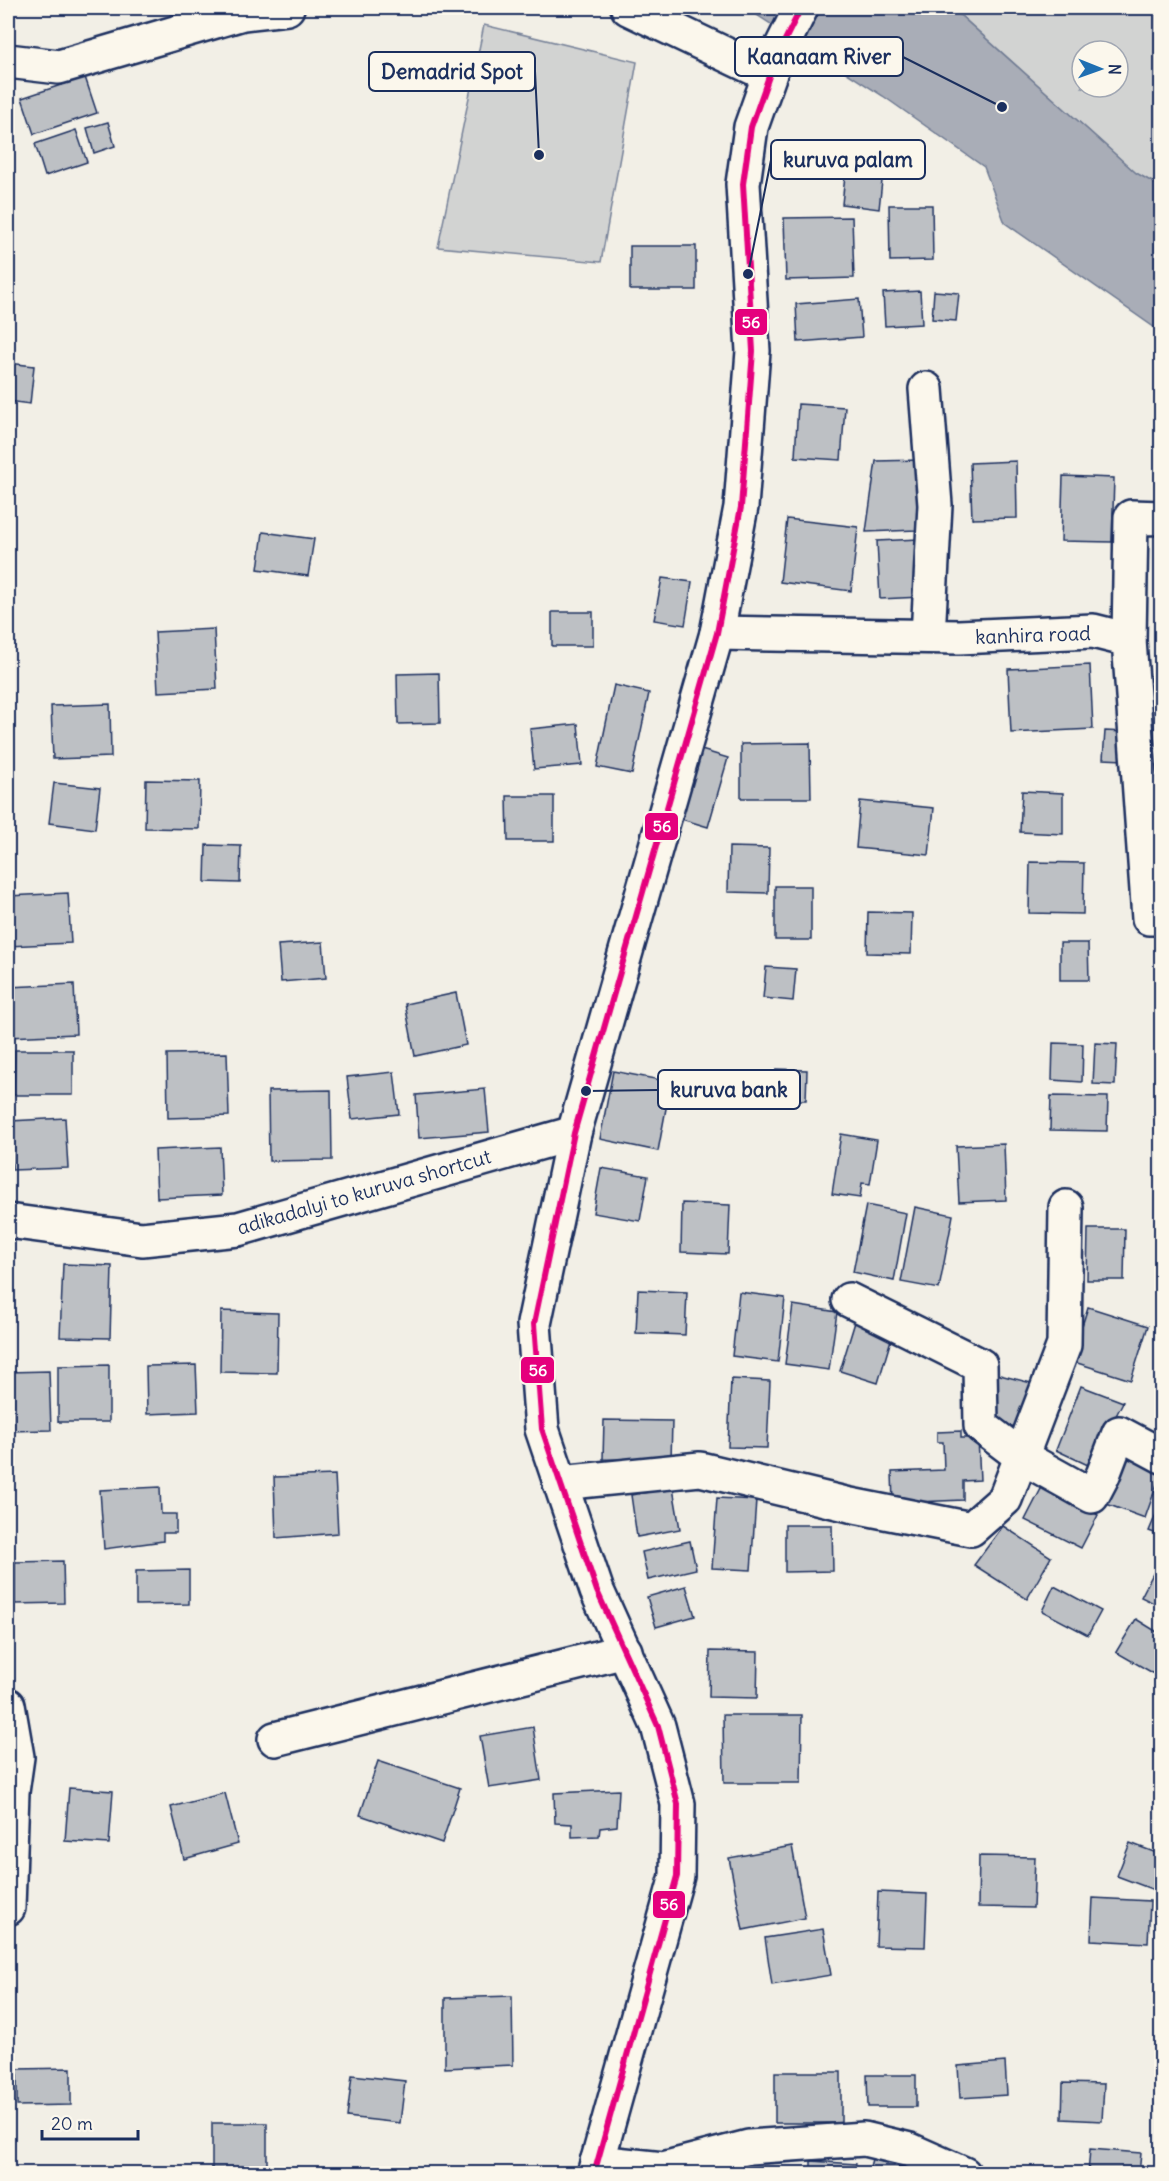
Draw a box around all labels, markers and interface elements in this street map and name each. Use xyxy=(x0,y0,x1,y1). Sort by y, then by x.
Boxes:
callout: Kaanaam River xyxy=(735,37,903,76)
north arrow xyxy=(1070,39,1130,99)
text: Kaanaam River xyxy=(747,43,892,70)
callout: Demadrid Spot xyxy=(369,52,535,91)
text: Demadrid Spot xyxy=(381,58,524,85)
text: N xyxy=(1105,64,1125,75)
callout: kuruva palam xyxy=(771,140,925,179)
text: kuruva palam xyxy=(783,146,914,173)
line badge: 56 xyxy=(734,308,768,336)
text: 56 xyxy=(742,312,760,332)
street label: kanhira road xyxy=(975,620,1091,649)
line badge: 56 xyxy=(644,812,679,841)
text: 56 xyxy=(653,816,671,836)
callout: kuruva bank xyxy=(658,1070,800,1109)
text: kuruva bank xyxy=(670,1076,788,1103)
street label: adikadalyi to kuruva shortcut xyxy=(234,1143,494,1240)
line badge: 56 xyxy=(520,1356,555,1384)
text: 56 xyxy=(529,1360,547,1380)
line badge: 56 xyxy=(652,1890,686,1919)
text: 56 xyxy=(660,1894,678,1914)
scale bar xyxy=(42,2103,138,2141)
text: 20 m xyxy=(51,2112,93,2135)

